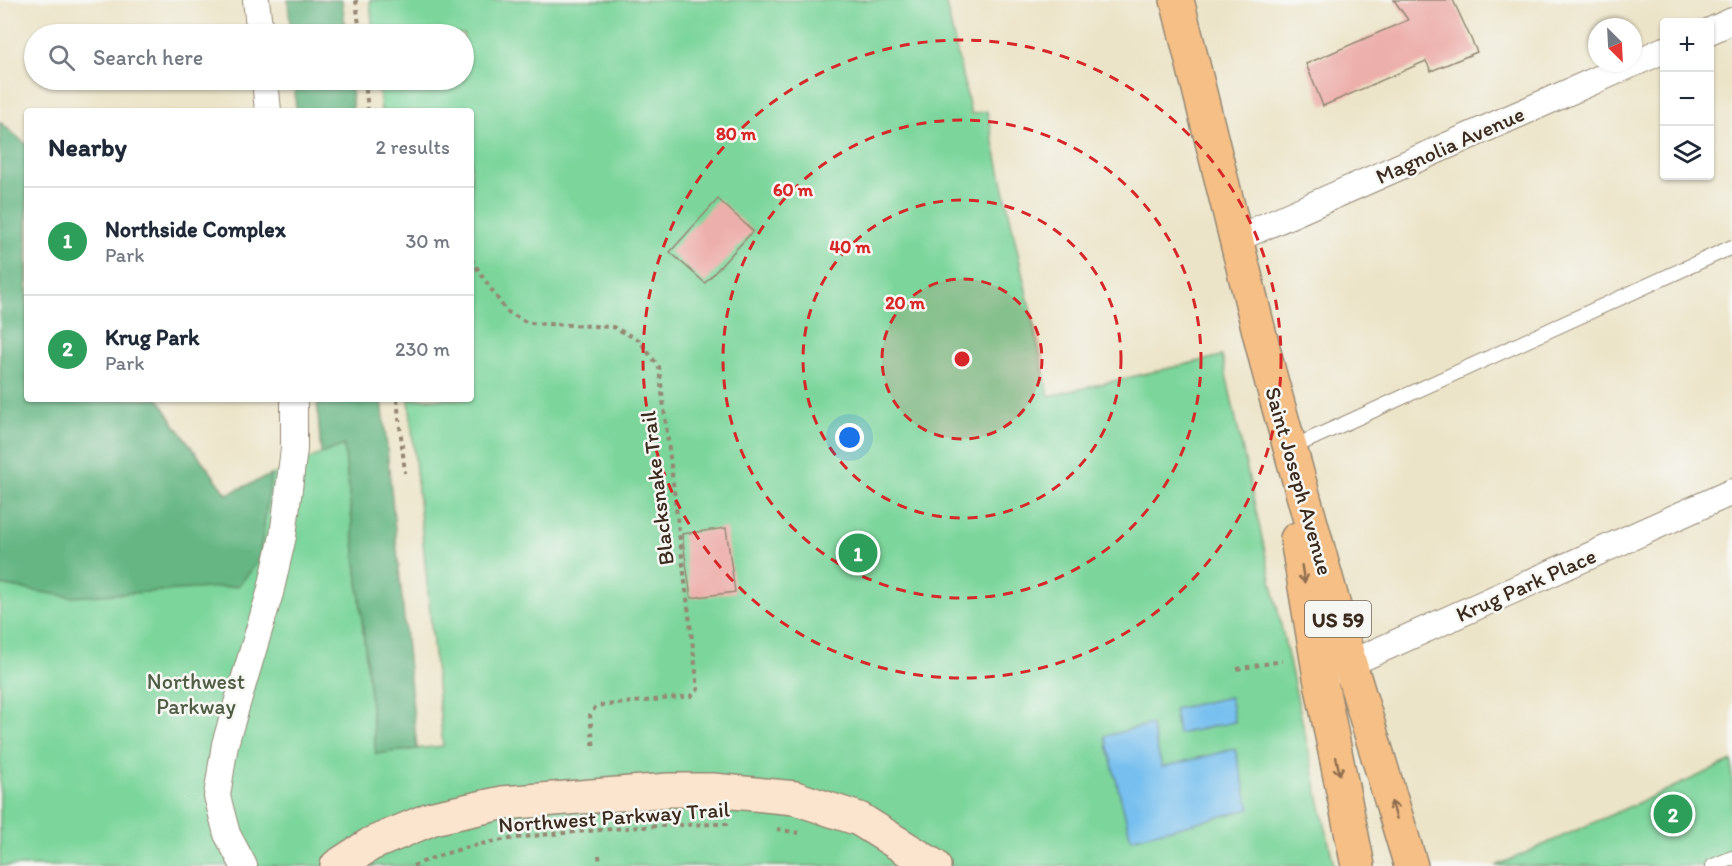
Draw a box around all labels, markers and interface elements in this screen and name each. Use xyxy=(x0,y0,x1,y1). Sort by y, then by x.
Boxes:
north arrow xyxy=(1588,18,1642,72)
map controls xyxy=(1660,18,1714,180)
button: + xyxy=(1660,18,1714,72)
search box xyxy=(24,24,474,90)
icon: search xyxy=(45,41,78,74)
text: Search here xyxy=(93,44,203,71)
button: − xyxy=(1660,72,1714,126)
street label: Magnolia Avenue xyxy=(1371,100,1529,190)
text: 80 m xyxy=(716,123,757,145)
button: layers xyxy=(1660,126,1714,180)
text: Nearby xyxy=(48,131,127,163)
text: 2 results xyxy=(376,135,450,159)
text: 60 m xyxy=(773,179,814,201)
text: Northside Complex xyxy=(105,216,286,243)
text: 1 xyxy=(63,229,72,253)
text: 30 m xyxy=(405,229,450,253)
text: 40 m xyxy=(829,236,871,258)
text: Park xyxy=(105,243,144,267)
text: 20 m xyxy=(885,292,926,314)
text: Krug Park xyxy=(105,324,199,351)
text: 2 xyxy=(62,337,73,361)
text: 230 m xyxy=(395,337,450,361)
centre of rings xyxy=(952,349,972,369)
text: Park xyxy=(105,351,144,375)
street label: Saint Joseph Avenue xyxy=(1259,384,1339,578)
street label: Blacksnake Trail xyxy=(634,409,680,567)
your location xyxy=(835,423,864,452)
pin: 1 xyxy=(838,530,878,576)
street label: Krug Park Place xyxy=(1452,542,1600,628)
one-way arrow xyxy=(1297,564,1308,584)
road number: US 59 xyxy=(1305,601,1371,637)
park label: Northwest Parkway xyxy=(147,668,245,720)
one-way arrow xyxy=(1333,756,1344,775)
pin: 2 xyxy=(1654,792,1692,836)
street label: Northwest Parkway Trail xyxy=(497,795,731,839)
one-way arrow xyxy=(1388,801,1399,820)

